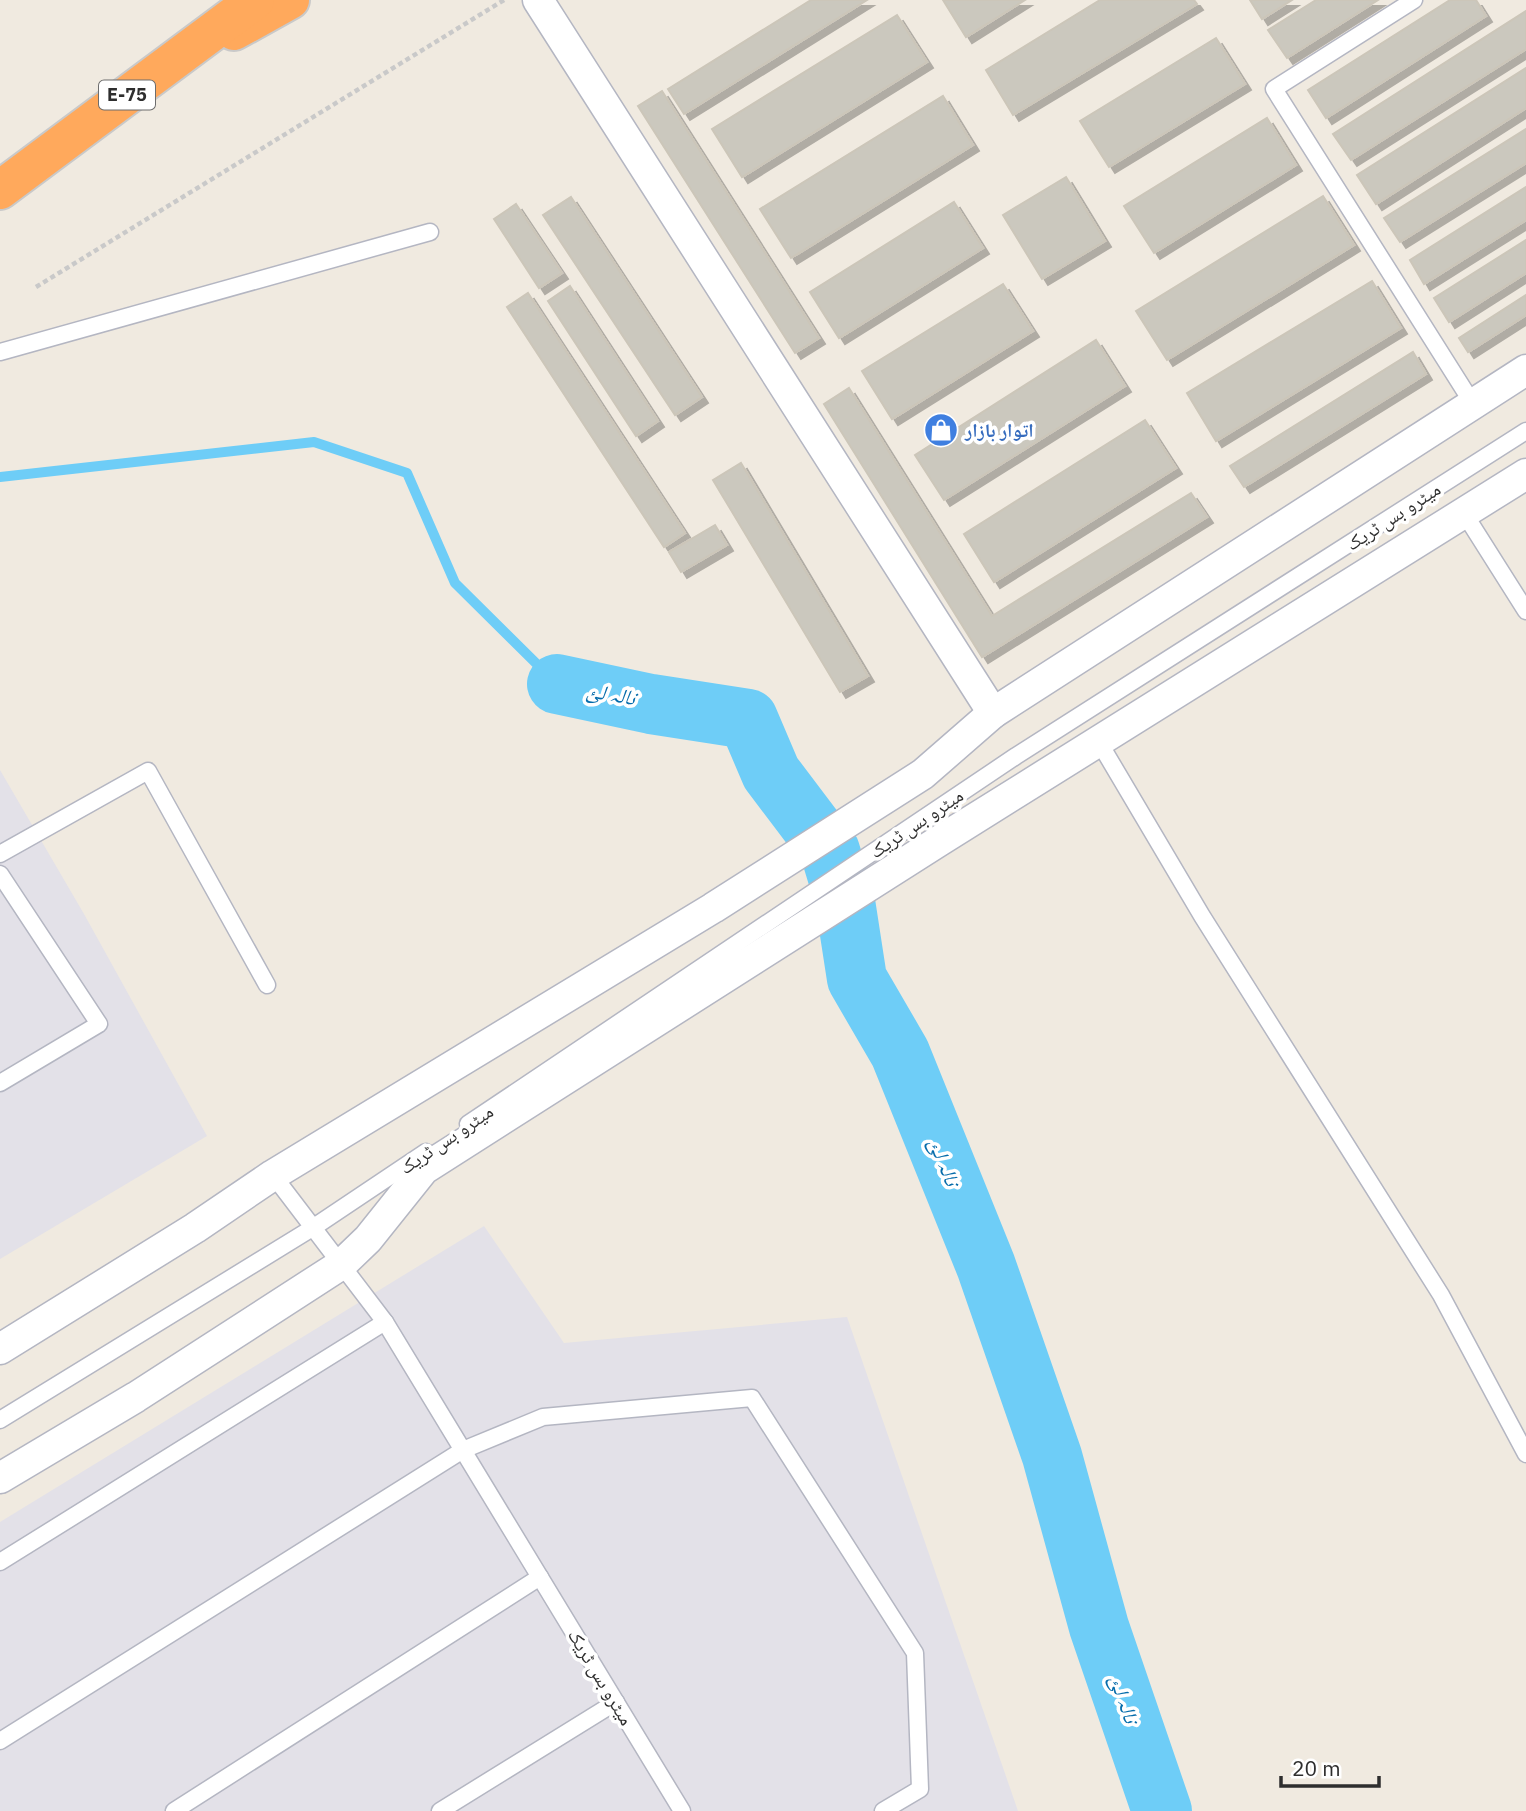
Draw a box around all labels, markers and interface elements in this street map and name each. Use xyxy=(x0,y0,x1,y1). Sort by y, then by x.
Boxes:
road number: E-75 xyxy=(99,80,155,110)
shop icon: اتوار بازار xyxy=(922,411,960,449)
place label: اتوار بازار xyxy=(964,418,1034,442)
street label: میٹرو بس ٹریک xyxy=(1341,477,1445,555)
water label: نالہ لئ xyxy=(585,675,641,712)
street label: میٹرو بس ٹریک xyxy=(865,783,967,863)
street label: میٹرو بس ٹریک xyxy=(395,1099,497,1179)
water label: نالہ لئ xyxy=(923,1134,968,1193)
street label: میٹرو بس ٹریک xyxy=(563,1625,639,1729)
water label: نالہ لئ xyxy=(1104,1671,1147,1730)
scale bar xyxy=(1281,1744,1379,1788)
text: 20 m xyxy=(1292,1754,1341,1782)

